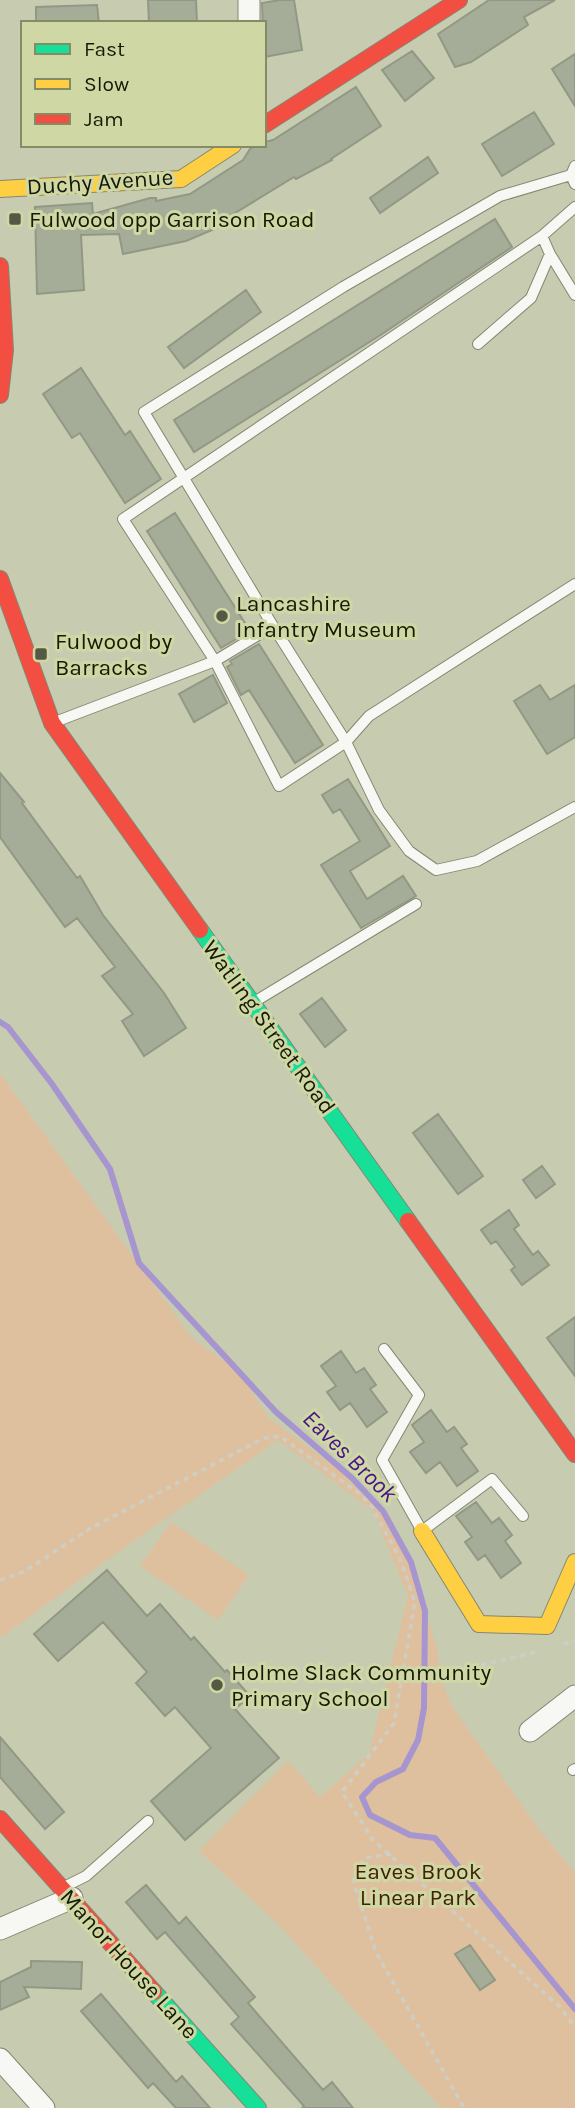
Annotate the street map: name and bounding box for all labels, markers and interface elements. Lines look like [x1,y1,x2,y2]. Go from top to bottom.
legend [21,21,266,147]
text: Fast [84,37,125,61]
text: Slow [84,72,129,96]
text: Jam [84,107,124,131]
street label: Duchy Avenue [26,163,174,201]
place label: Fulwood opp Garrison Road [29,206,315,233]
marker: Fulwood opp Garrison Road [7,211,23,227]
place label: Lancashire Infantry Museum [236,590,417,643]
marker: Lancashire Infantry Museum [214,608,230,624]
place label: Fulwood by Barracks [55,628,172,681]
marker: Fulwood by Barracks [33,646,49,662]
street label: Watling Street Road [197,935,341,1119]
water label: Eaves Brook [297,1404,404,1508]
place label: Holme Slack Community Primary School [231,1659,491,1712]
marker: Holme Slack Community Primary School [209,1677,225,1693]
park label: Eaves Brook Linear Park [354,1858,482,1911]
street label: Manor House Lane [54,1883,204,2045]

